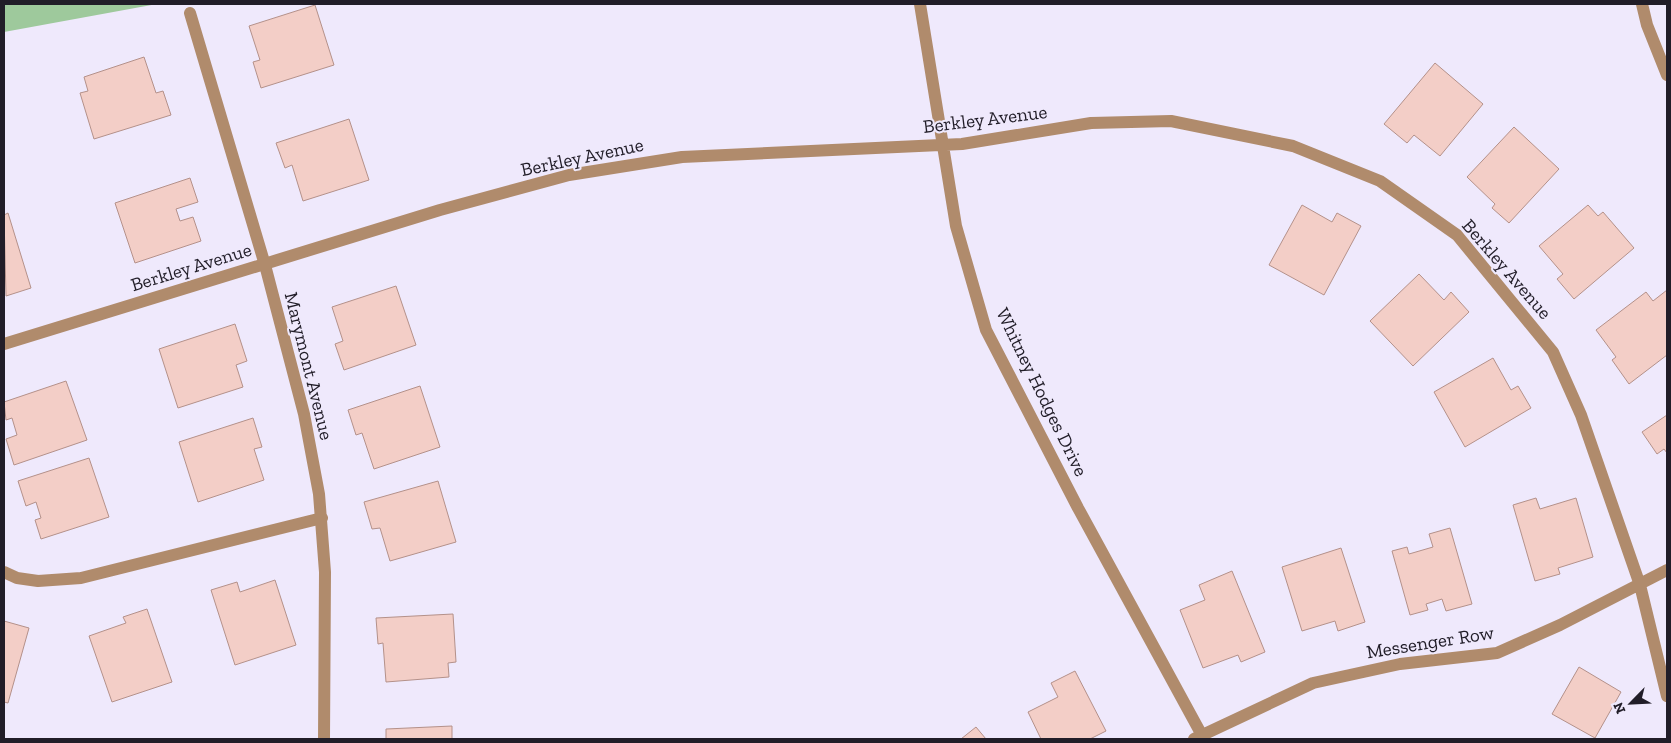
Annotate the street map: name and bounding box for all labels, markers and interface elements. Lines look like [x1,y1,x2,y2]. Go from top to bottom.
street label: Berkley Avenue [922,100,1048,138]
street label: Berkley Avenue [518,133,646,181]
street label: Berkley Avenue [1457,214,1557,324]
street label: Berkley Avenue [128,238,254,296]
street label: Marymont Avenue [280,290,338,442]
street label: Whitney Hodges Drive [991,304,1093,480]
street label: Messenger Row [1365,621,1496,663]
north arrow [1606,678,1656,728]
text: N [1610,699,1630,716]

